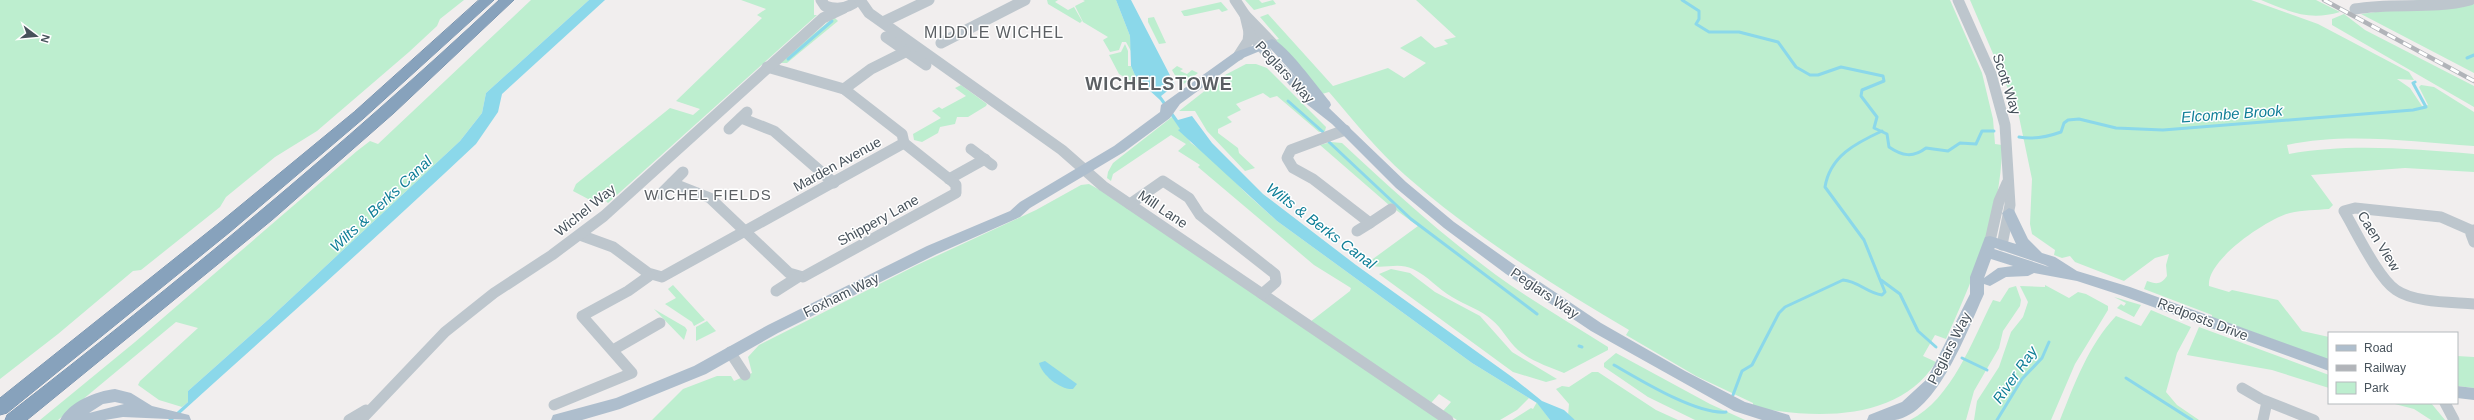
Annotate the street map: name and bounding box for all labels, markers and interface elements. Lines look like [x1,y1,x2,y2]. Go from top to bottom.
north arrow [16,16,56,56]
district label: MIDDLE WICHEL [924,24,1064,41]
text: N [39,33,52,44]
street label: Peglars Way [1252,38,1318,106]
street label: Scott Way [1990,51,2024,117]
district label: WICHELSTOWE [1085,74,1233,94]
water label: Elcombe Brook [2181,101,2285,126]
street label: Marden Avenue [790,133,884,195]
water label: Wilts & Berks Canal [326,152,435,255]
water label: Wilts & Berks Canal [1263,179,1380,273]
street label: Wichel Way [551,181,619,239]
district label: WICHEL FIELDS [644,186,772,203]
street label: Mill Lane [1135,187,1191,231]
street label: Shippery Lane [835,191,922,249]
street label: Caen View [2354,208,2404,275]
street label: Peglars Way [1508,264,1582,322]
street label: Foxham Way [801,270,881,320]
street label: Redposts Drive [2155,294,2251,344]
street label: Peglars Way [1924,309,1974,387]
legend [2328,332,2458,404]
text: Road [2364,341,2393,355]
water label: River Ray [1989,342,2041,407]
text: Railway [2364,361,2406,375]
text: Park [2364,381,2390,395]

